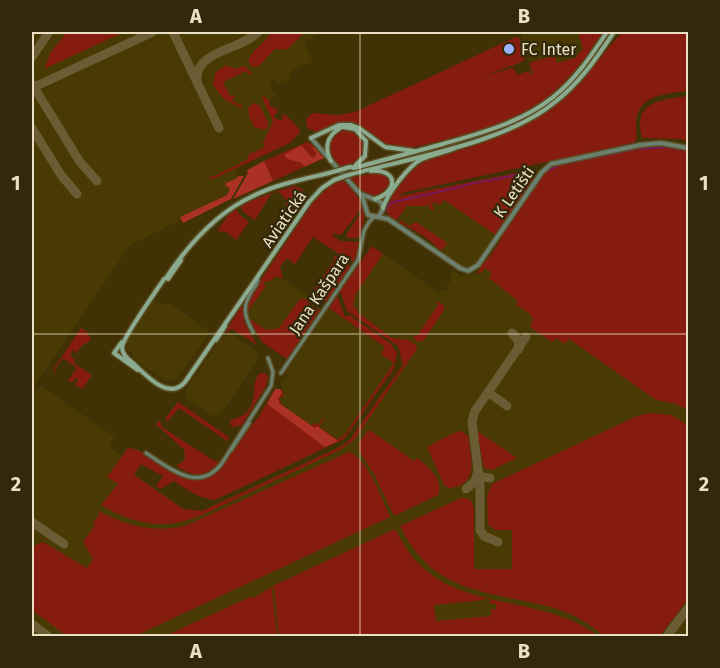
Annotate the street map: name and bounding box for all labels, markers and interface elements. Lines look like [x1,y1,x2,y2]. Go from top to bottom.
text: A [189,4,203,28]
text: B [518,4,530,28]
place label: FC Inter [521,40,577,59]
marker: FC Inter [502,42,516,56]
street label: K Letišti [490,163,538,221]
text: 1 [11,171,21,195]
text: 1 [699,171,709,195]
street label: Aviatická [258,187,310,251]
street label: Jana Kašpara [285,250,353,338]
text: 2 [11,472,21,496]
text: 2 [699,472,709,496]
text: A [189,639,203,663]
text: B [518,639,530,663]

